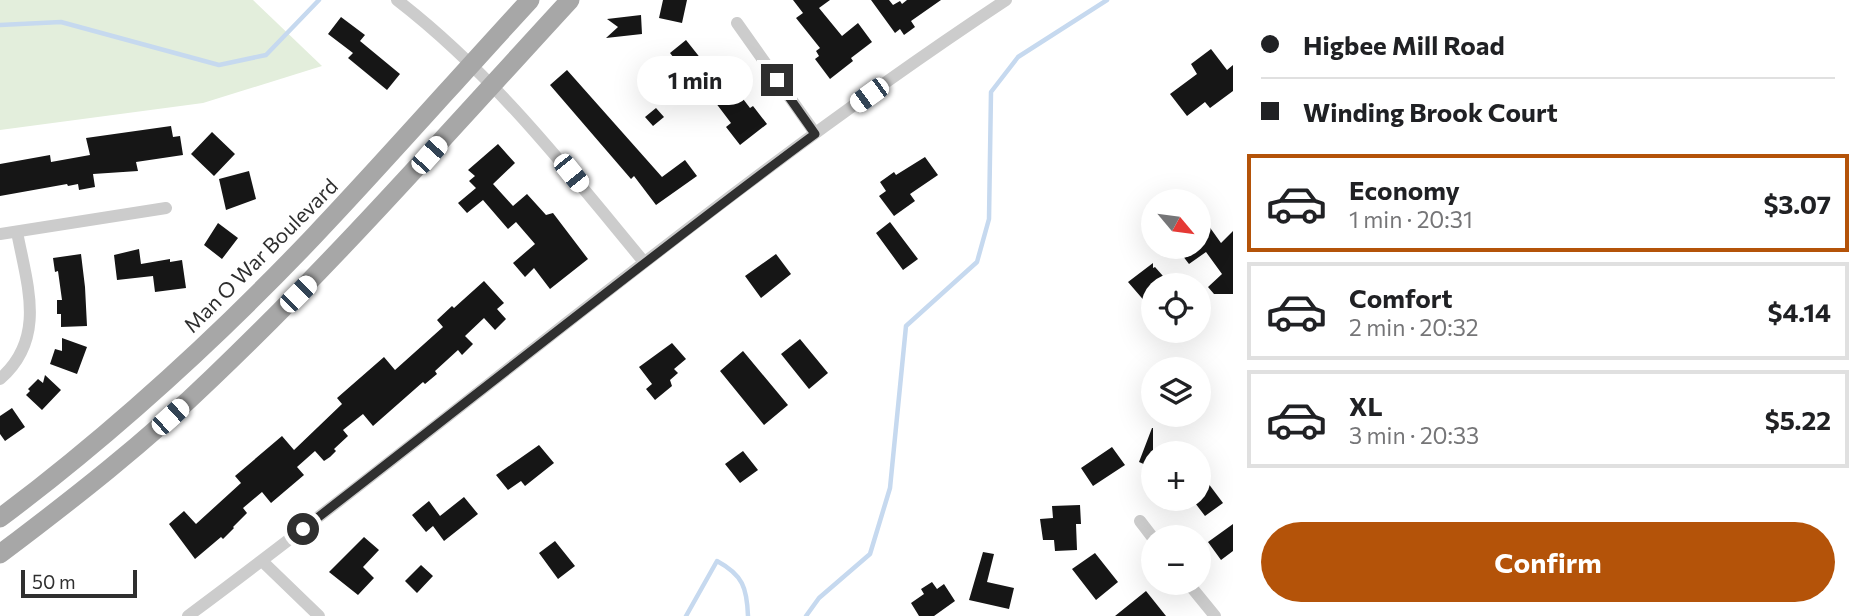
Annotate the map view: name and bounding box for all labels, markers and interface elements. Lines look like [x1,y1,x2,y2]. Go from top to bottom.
text: Higbee Mill Road [1303,29,1505,60]
callout: 1 min [637,56,752,104]
route end [761,64,793,96]
text: 1 min [668,66,722,94]
car [846,74,893,116]
text: Winding Brook Court [1303,96,1558,127]
car [408,132,451,178]
car [550,150,593,196]
icon: car [1265,172,1328,235]
street label: Man O War Boulevard [178,173,342,337]
text: Economy [1349,174,1460,205]
text: $3.07 [1763,188,1831,219]
north arrow [1141,189,1211,259]
map controls [1141,189,1211,595]
text: 1 min · 20:31 [1349,205,1473,233]
car [276,272,321,316]
button: locate [1141,273,1211,343]
icon: car [1265,280,1328,343]
text: Comfort [1349,282,1452,313]
text: $4.14 [1768,296,1831,327]
text: 2 min · 20:32 [1349,313,1479,341]
button: layers [1141,357,1211,427]
icon: car [1265,388,1328,451]
text: XL [1349,390,1383,421]
car [148,395,193,439]
text: $5.22 [1765,404,1831,435]
text: 3 min · 20:33 [1349,421,1479,449]
button: + [1141,441,1211,511]
route start [287,513,319,545]
button: Confirm [1261,522,1835,602]
button: − [1141,525,1211,595]
scale bar [21,567,136,599]
text: 50 m [32,570,76,593]

